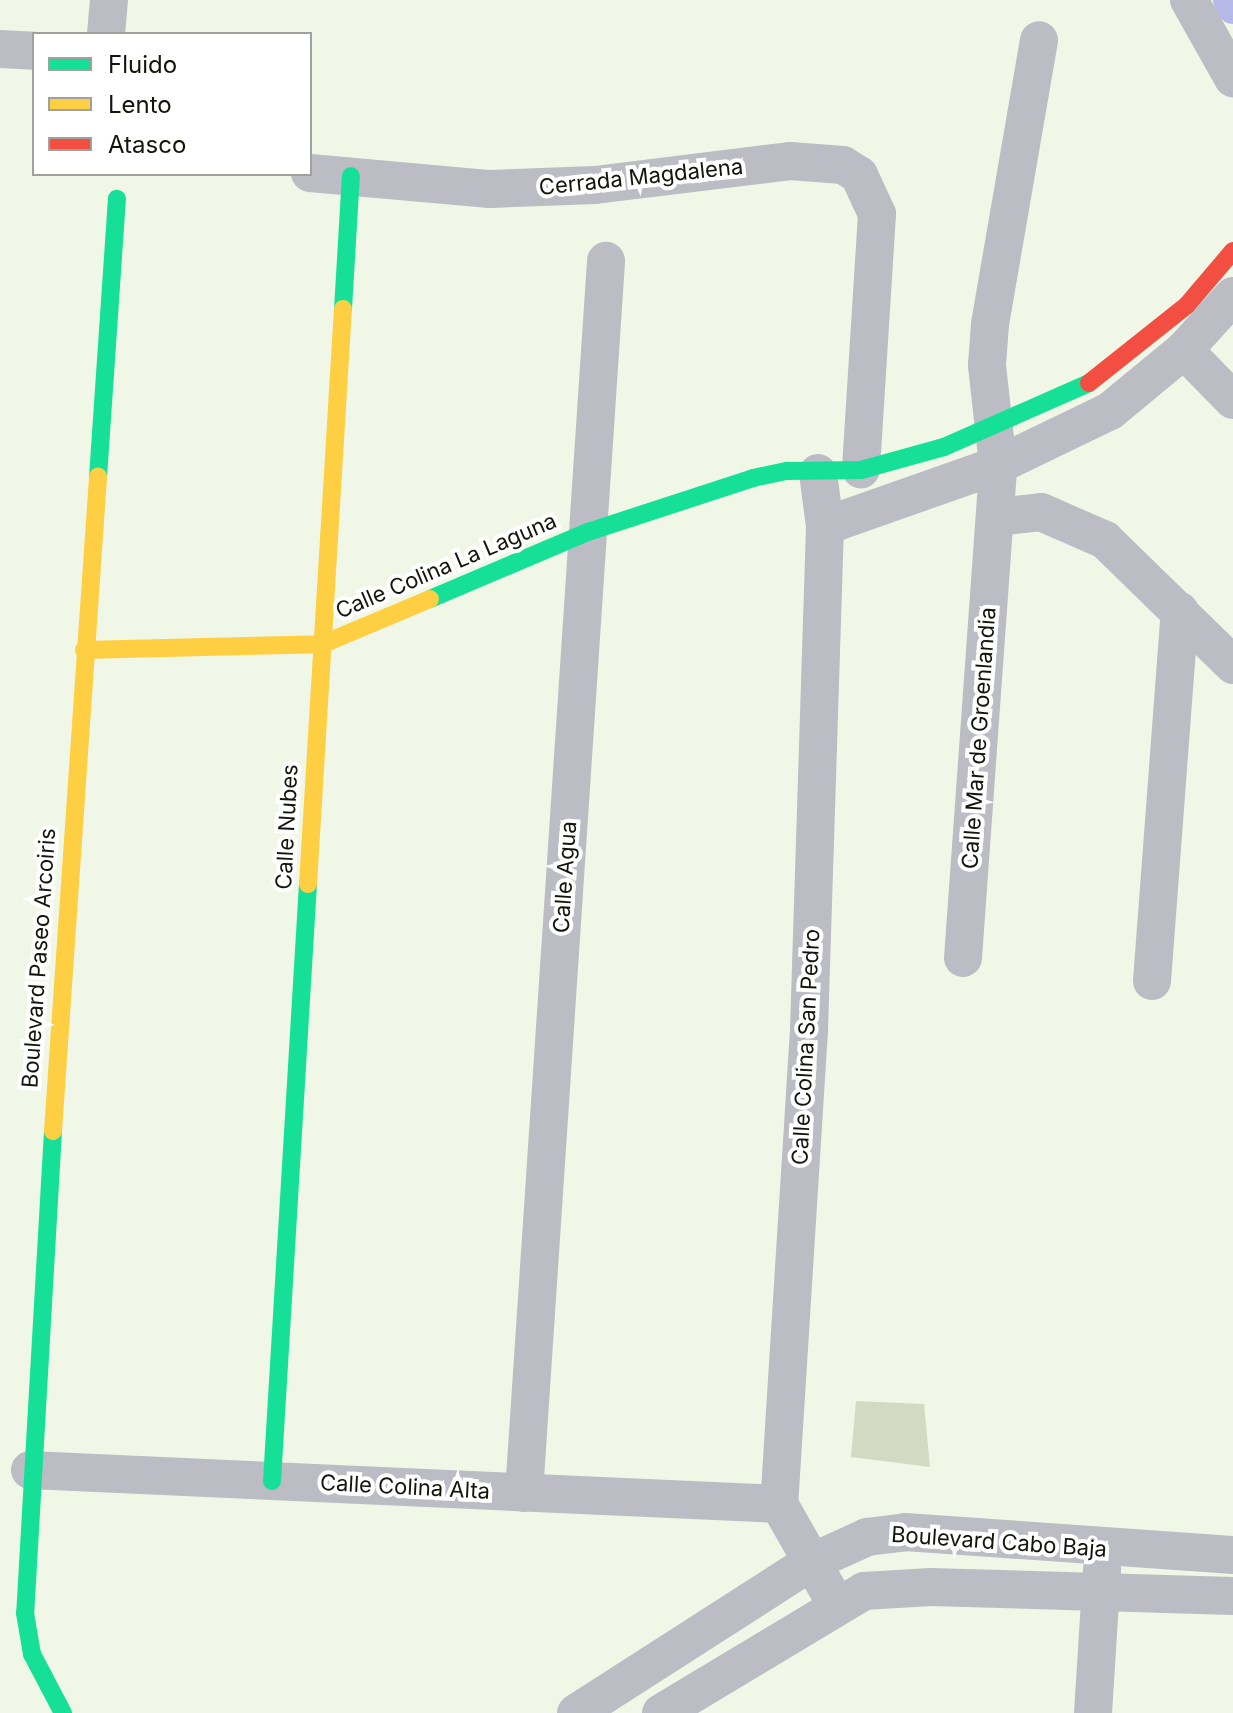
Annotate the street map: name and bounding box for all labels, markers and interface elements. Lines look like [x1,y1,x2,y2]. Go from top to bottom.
legend [32,32,312,176]
text: Fluido [108,50,177,79]
text: Lento [108,90,172,119]
text: Atasco [108,130,186,159]
street label: Cerrada Magdalena [538,153,744,201]
street label: Calle Colina La Laguna [332,508,560,624]
street label: Calle Mar de Groenlandia [957,606,1001,870]
street label: Calle Nubes [271,764,303,890]
street label: Calle Agua [548,820,582,934]
street label: Boulevard Paseo Arcoiris [17,827,61,1089]
street label: Calle Colina San Pedro [787,928,825,1166]
street label: Calle Colina Alta [319,1469,491,1505]
street label: Boulevard Cabo Baja [890,1521,1108,1563]

